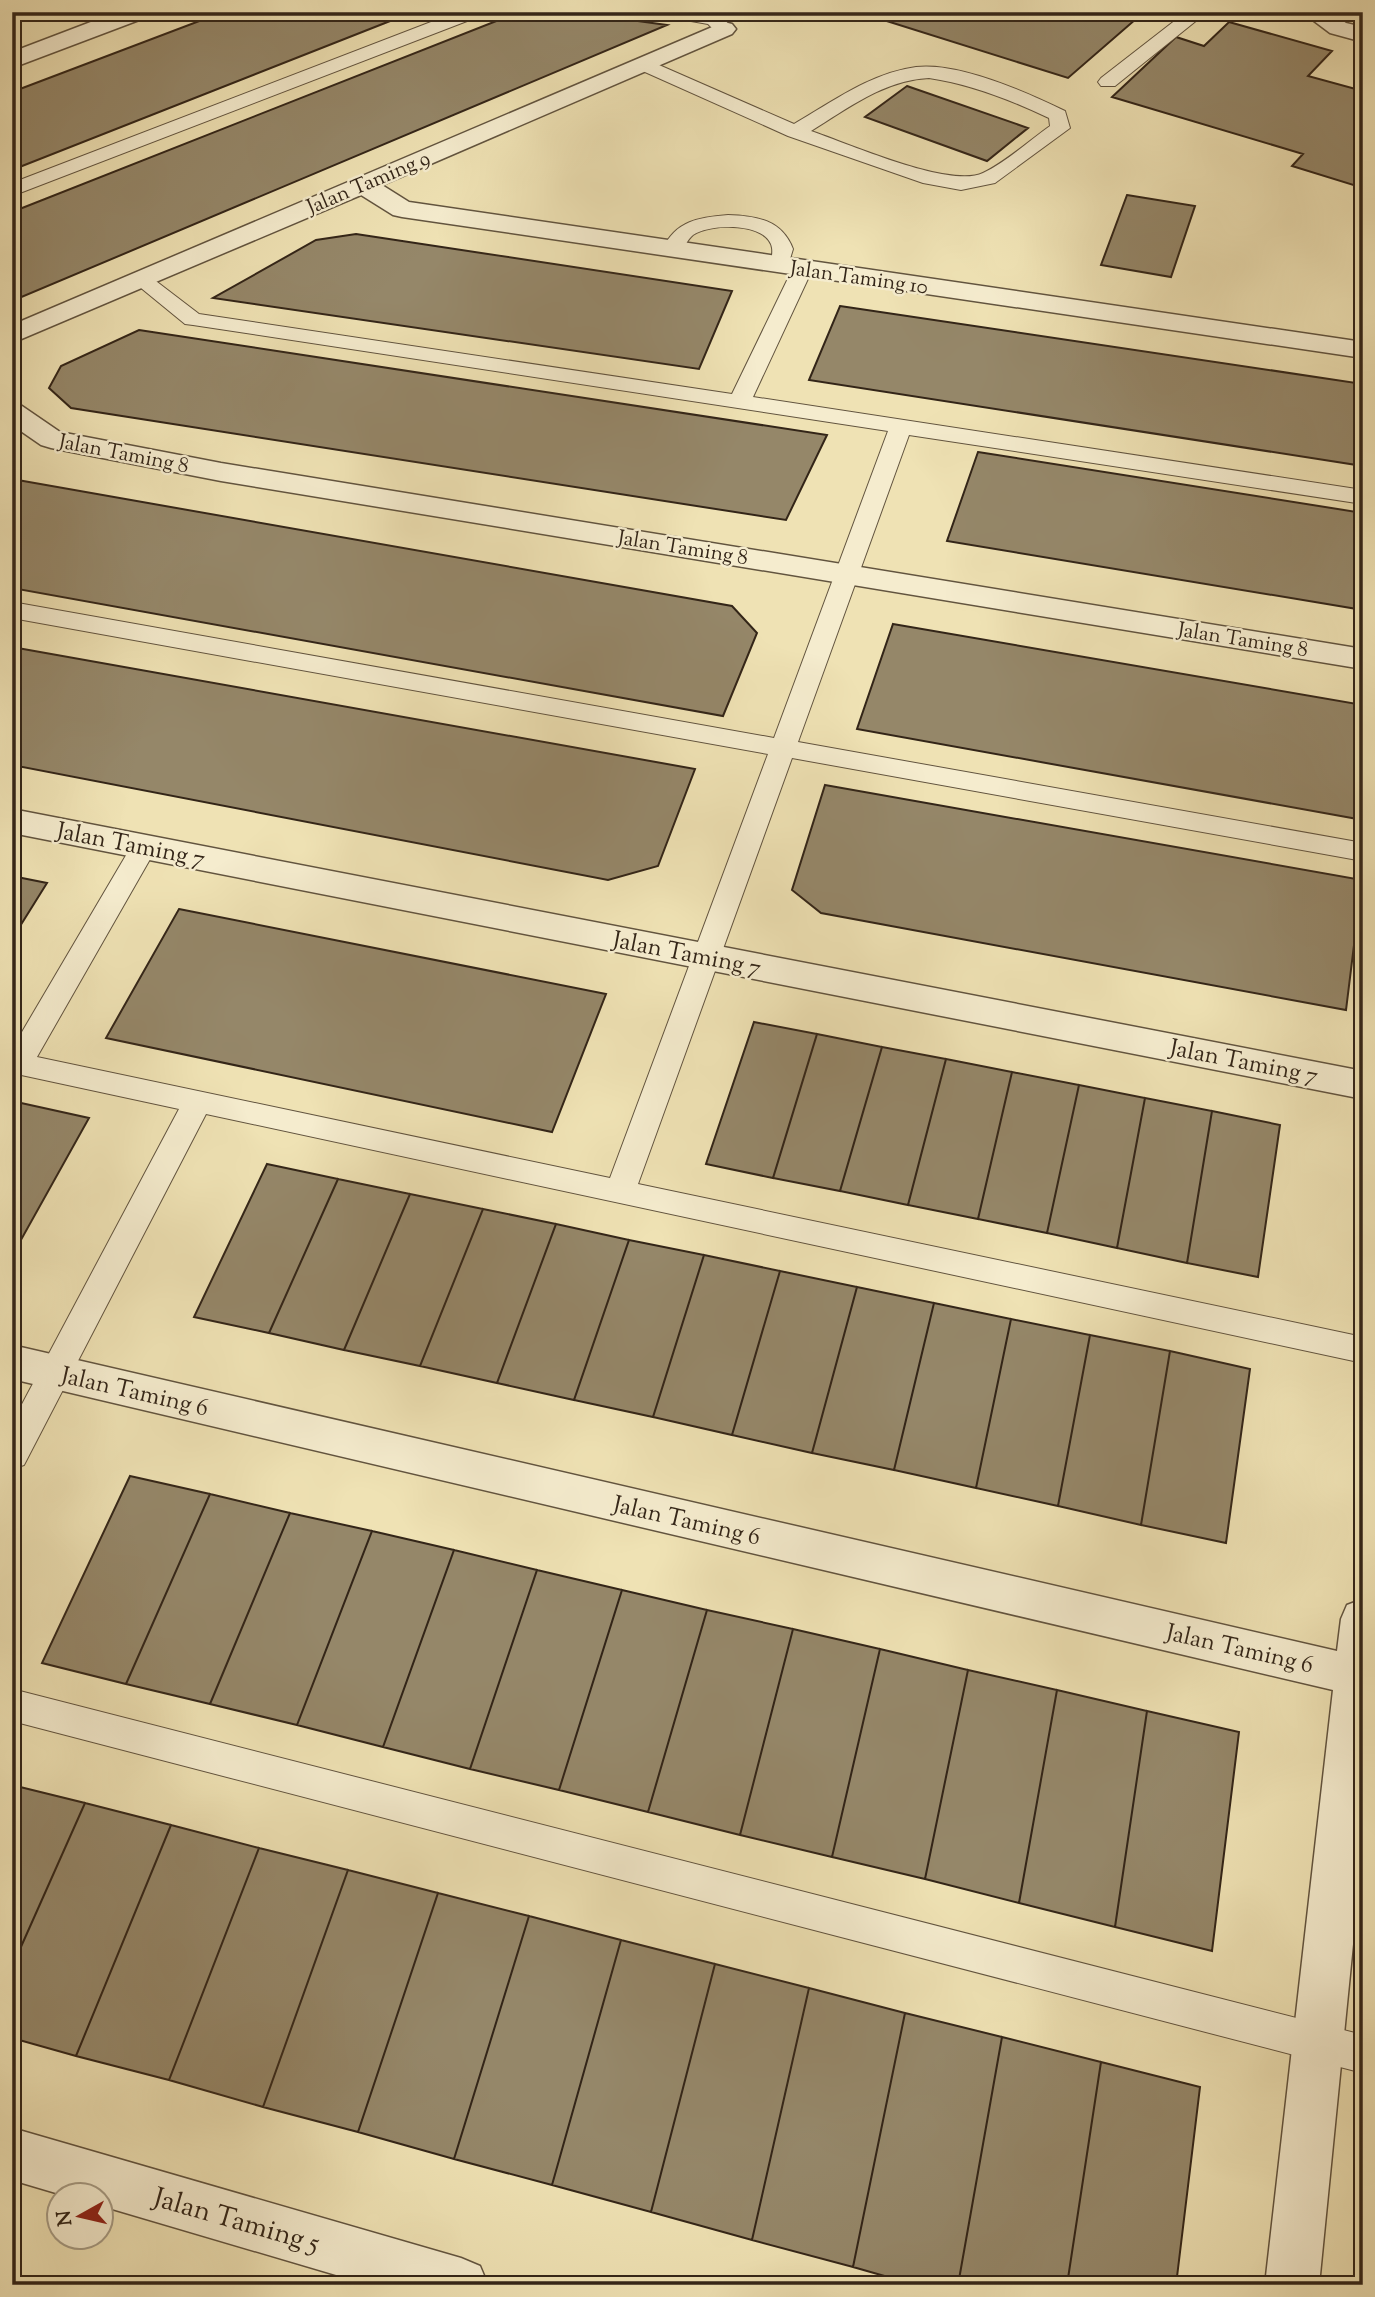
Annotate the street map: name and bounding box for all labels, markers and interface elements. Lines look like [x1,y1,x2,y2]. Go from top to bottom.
street label: Jalan Taming 9 [302,144,435,224]
street label: Jalan Taming 10 [787,254,930,304]
street label: Jalan Taming 8 [55,427,191,482]
street label: Jalan Taming 8 [614,524,750,574]
street label: Jalan Taming 8 [1174,616,1310,666]
street label: Jalan Taming 7 [52,815,208,877]
street label: Jalan Taming 7 [608,924,764,986]
street label: Jalan Taming 7 [1165,1032,1321,1094]
street label: Jalan Taming 6 [56,1359,212,1426]
street label: Jalan Taming 6 [608,1488,764,1555]
street label: Jalan Taming 6 [1161,1616,1317,1683]
street label: Jalan Taming 5 [147,2179,324,2265]
north arrow [46,2182,116,2252]
text: N [51,2209,80,2227]

